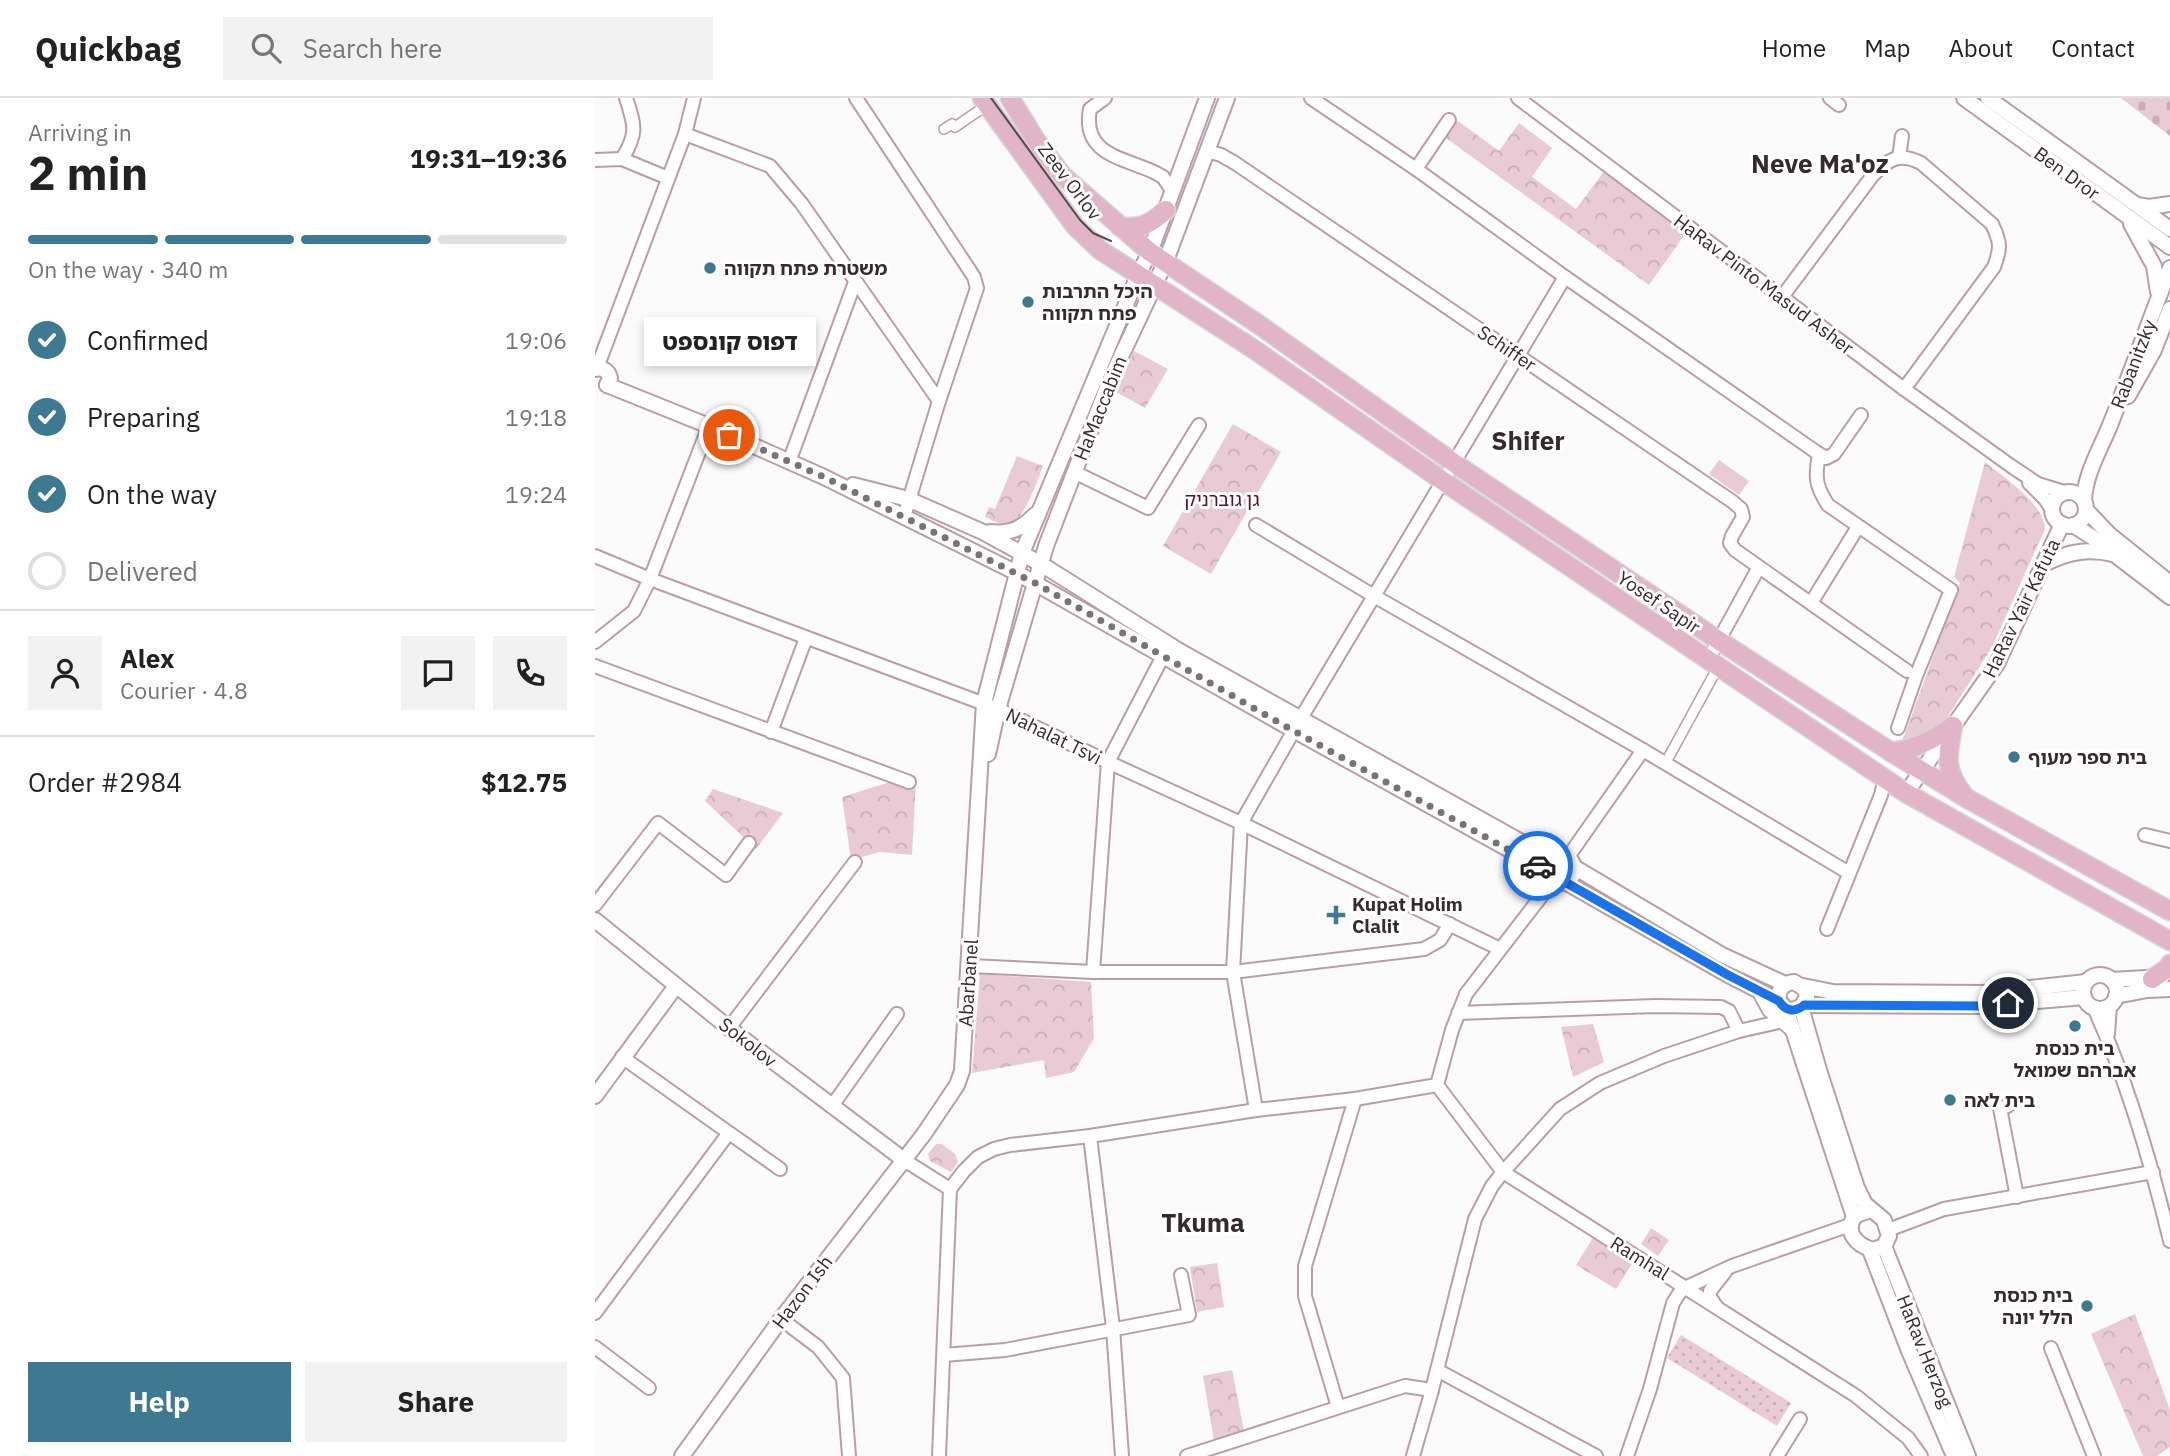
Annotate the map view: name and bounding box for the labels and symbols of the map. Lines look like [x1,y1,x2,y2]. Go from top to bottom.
street label: Zeev Orlov [1033,137,1107,225]
street label: Ben Dror [2029,141,2105,205]
district label: Neve Ma'oz [1751,146,1889,180]
street label: HaRav Pinto Masud Asher [1669,209,1859,359]
place label: משטרת פתח תקווה [724,256,887,280]
marker: משטרת פתח תקווה [702,260,718,276]
place label: היכל התרבות פתח תקווה [1042,279,1153,325]
marker: היכל התרבות פתח תקווה [1020,294,1036,310]
street label: Rabanitzky [2105,315,2161,412]
callout: דפוס קונספט [643,316,815,365]
street label: Schiffer [1473,320,1541,376]
street label: HaMaccabim [1068,352,1132,464]
pin [699,405,759,465]
district label: Shifer [1491,423,1565,457]
park label: גן גוברניק [1184,487,1260,511]
street label: HaRav Yair Kafuta [1977,535,2065,681]
street label: Yosef Sapir [1613,565,1705,639]
street label: Nahalat Tsvi [1002,702,1106,770]
place label: בית ספר מעוף [2028,745,2147,769]
marker: בית ספר מעוף [2006,749,2022,765]
courier [1503,831,1573,901]
place label: Kupat Holim Clalit [1352,892,1463,938]
marker: Kupat Holim Clalit [1326,905,1346,925]
street label: Abarbanel [953,938,983,1028]
pin [1978,973,2038,1033]
street label: Sokolov [714,1012,782,1072]
marker: בית כנסת אברהם שמואל [2067,1018,2083,1034]
place label: בית כנסת אברהם שמואל [2014,1036,2136,1082]
place label: בית לאה [1964,1088,2035,1112]
marker: בית לאה [1942,1092,1958,1108]
district label: Tkuma [1161,1205,1245,1239]
street label: Ramhal [1606,1231,1674,1285]
street label: Hazon Ish [767,1251,837,1333]
place label: בית כנסת הלל יונה [1993,1283,2073,1329]
street label: HaRav Herzog [1891,1291,1959,1411]
marker: בית כנסת הלל יונה [2079,1298,2095,1314]

